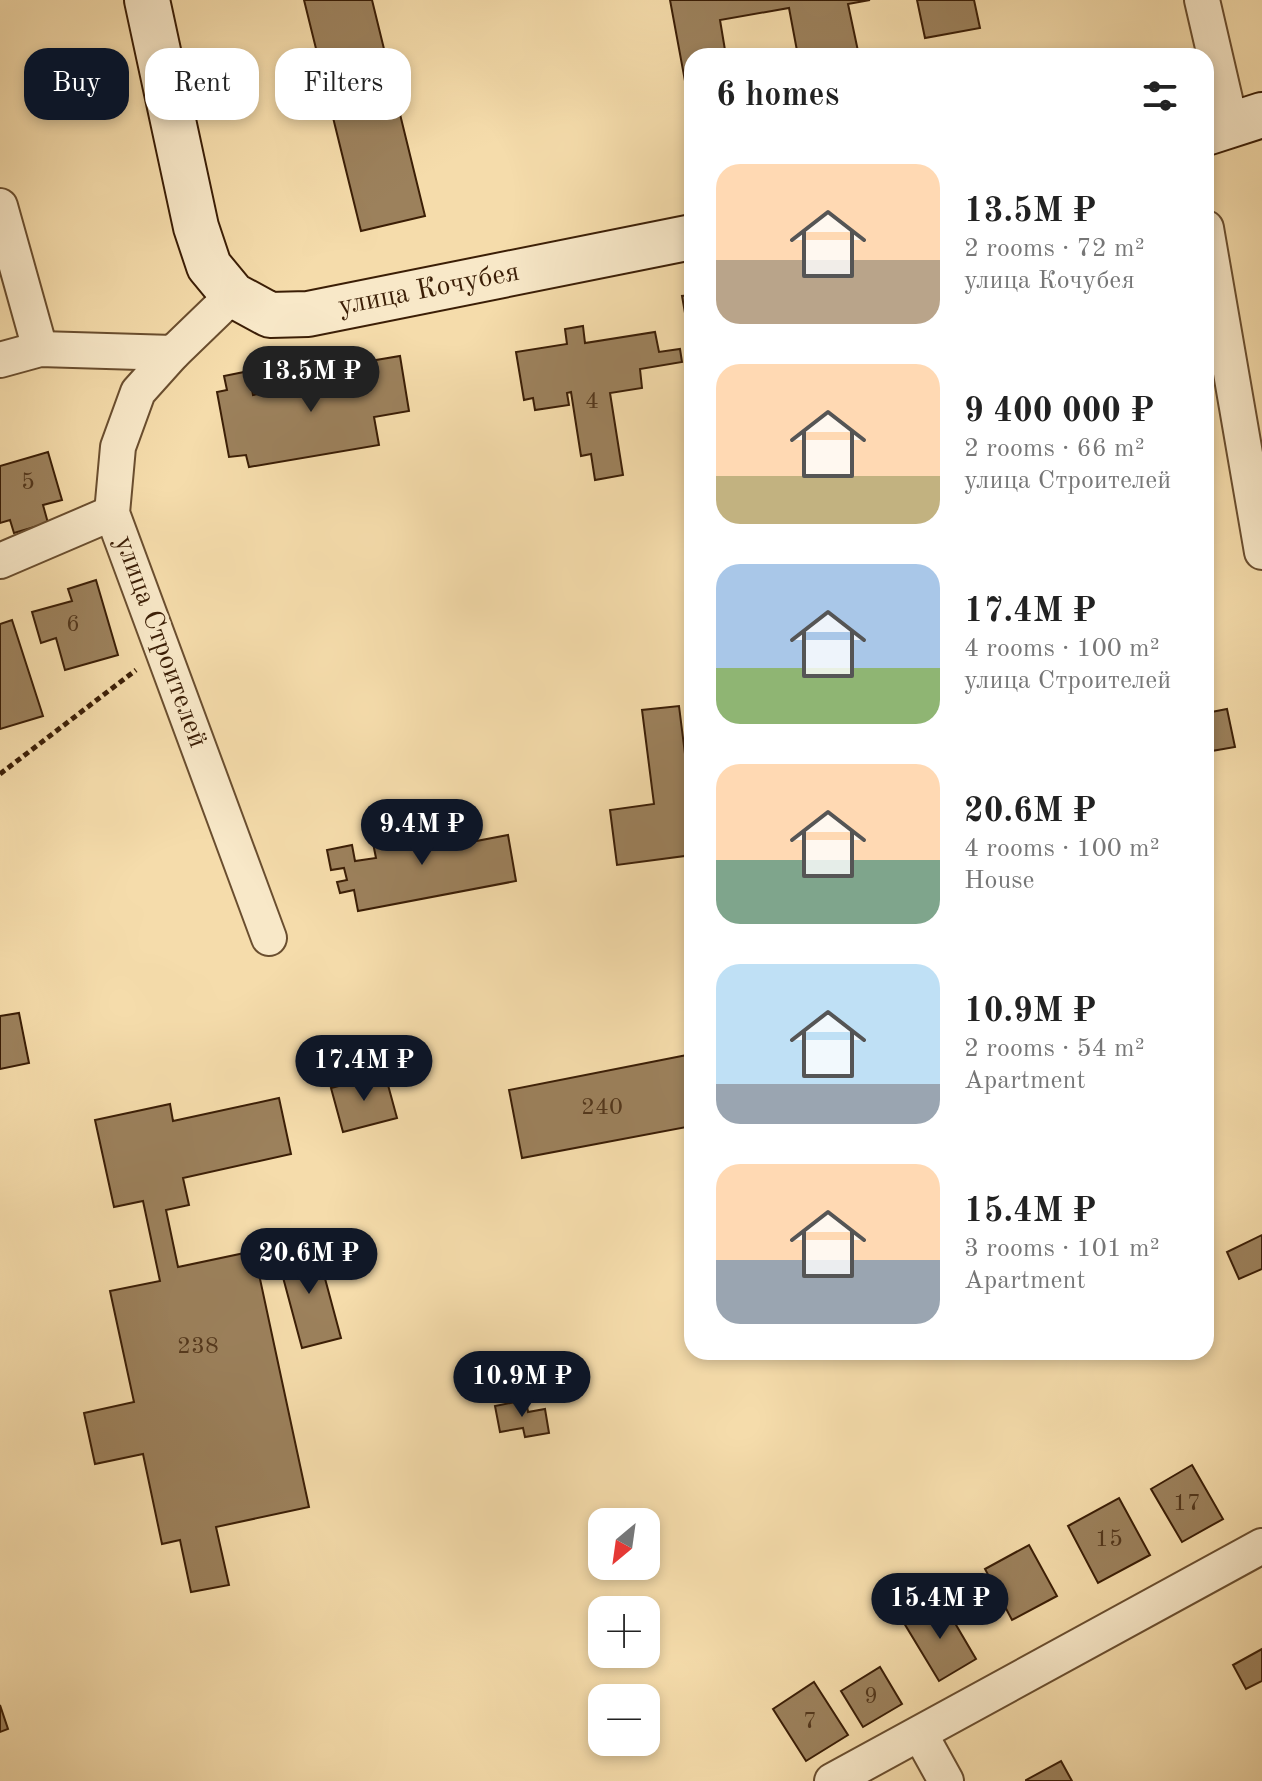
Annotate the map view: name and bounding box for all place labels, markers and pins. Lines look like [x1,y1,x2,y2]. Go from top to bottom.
pin: 13.5M ₽ [237,346,385,414]
pin: 9.4M ₽ [357,799,487,867]
pin: 17.4M ₽ [290,1035,438,1103]
pin: 20.6M ₽ [235,1228,383,1296]
pin: 10.9M ₽ [448,1351,596,1419]
pin: 15.4M ₽ [866,1573,1014,1641]

